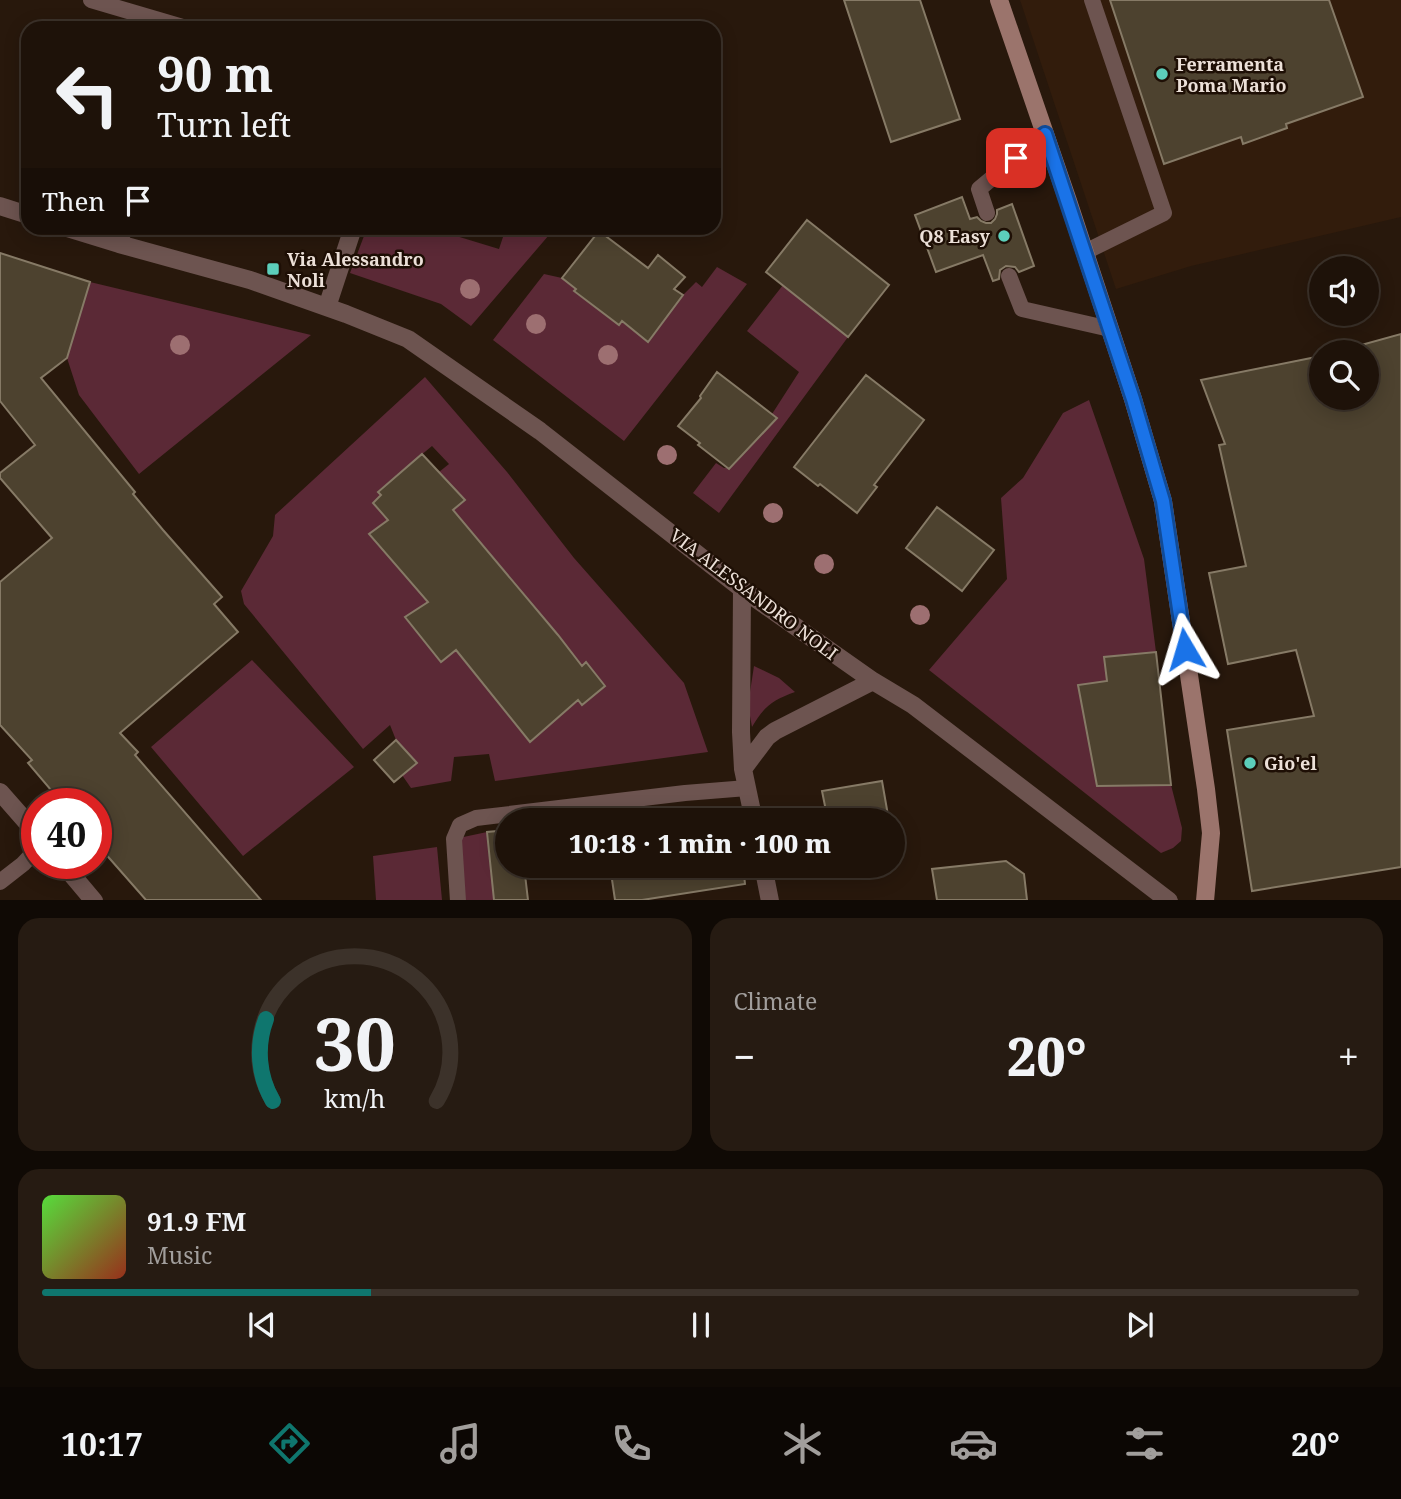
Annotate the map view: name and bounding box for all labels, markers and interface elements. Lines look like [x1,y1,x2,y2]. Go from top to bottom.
text: 90 m [157,40,273,106]
icon: left [42,49,133,140]
place label: Ferramenta Poma Mario [1176,52,1287,97]
marker: Ferramenta Poma Mario [1154,66,1170,82]
text: Turn left [157,103,291,146]
pin [986,128,1046,188]
icon: arrive [997,139,1035,177]
icon: arrive [119,182,157,220]
text: Then [42,183,105,219]
place label: Q8 Easy [919,224,991,248]
marker: Q8 Easy [996,228,1012,244]
place label: Via Alessandro Noli [287,247,424,292]
map controls [1309,256,1379,410]
button: sound [1309,256,1379,326]
marker: Via Alessandro Noli [265,261,281,277]
button: search [1309,340,1379,410]
street label: VIA ALESSANDRO NOLI [665,523,843,665]
position arrow [1148,612,1222,686]
place label: Gio'el [1264,751,1317,775]
marker: Gio'el [1242,755,1258,771]
speed limit sign: 40 [21,788,112,879]
text: 10:18 · 1 min · 100 m [569,825,831,861]
text: Climate [734,985,817,1017]
text: 30 [314,993,396,1092]
text: 20° [1007,1020,1087,1091]
text: − [734,1030,756,1082]
text: + [1338,1030,1359,1082]
text: km/h [324,1080,386,1114]
text: 91.9 FM [147,1203,246,1239]
text: Music [147,1239,212,1271]
icon: previous [243,1306,281,1344]
icon: pause [682,1306,720,1344]
icon: next [1121,1306,1159,1344]
icon: directions [265,1419,314,1468]
icon: music [436,1419,485,1468]
icon: phone [607,1419,656,1468]
icon: climate [778,1419,827,1468]
icon: car [949,1419,998,1468]
icon: filters [1120,1419,1169,1468]
text: 10:17 [61,1422,143,1465]
text: 20° [1291,1422,1340,1465]

